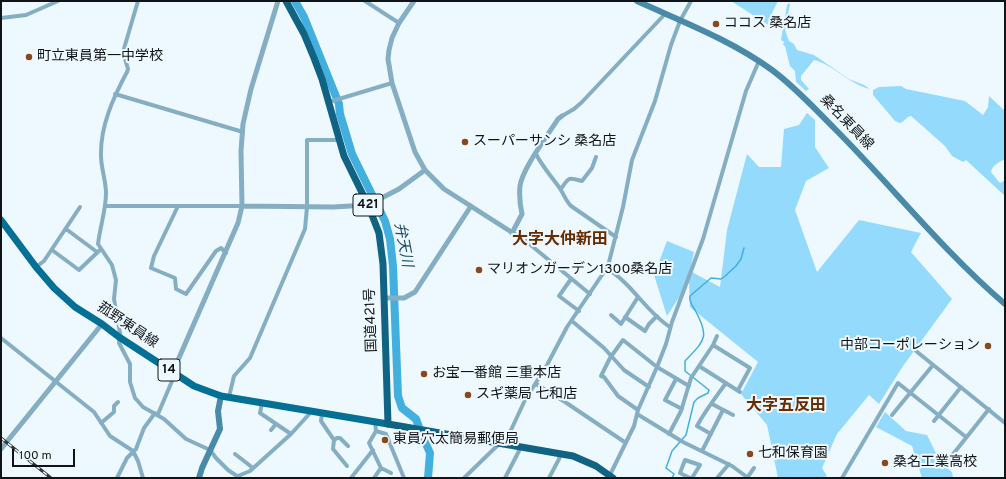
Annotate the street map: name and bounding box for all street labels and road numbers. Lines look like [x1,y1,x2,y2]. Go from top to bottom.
street label: 桑名東員線 [816,92,876,154]
road number: 421 [353,194,383,216]
street label: 国道421号 [362,287,382,353]
street label: 菰野東員線 [93,299,161,353]
road number: 14 [158,359,180,381]

